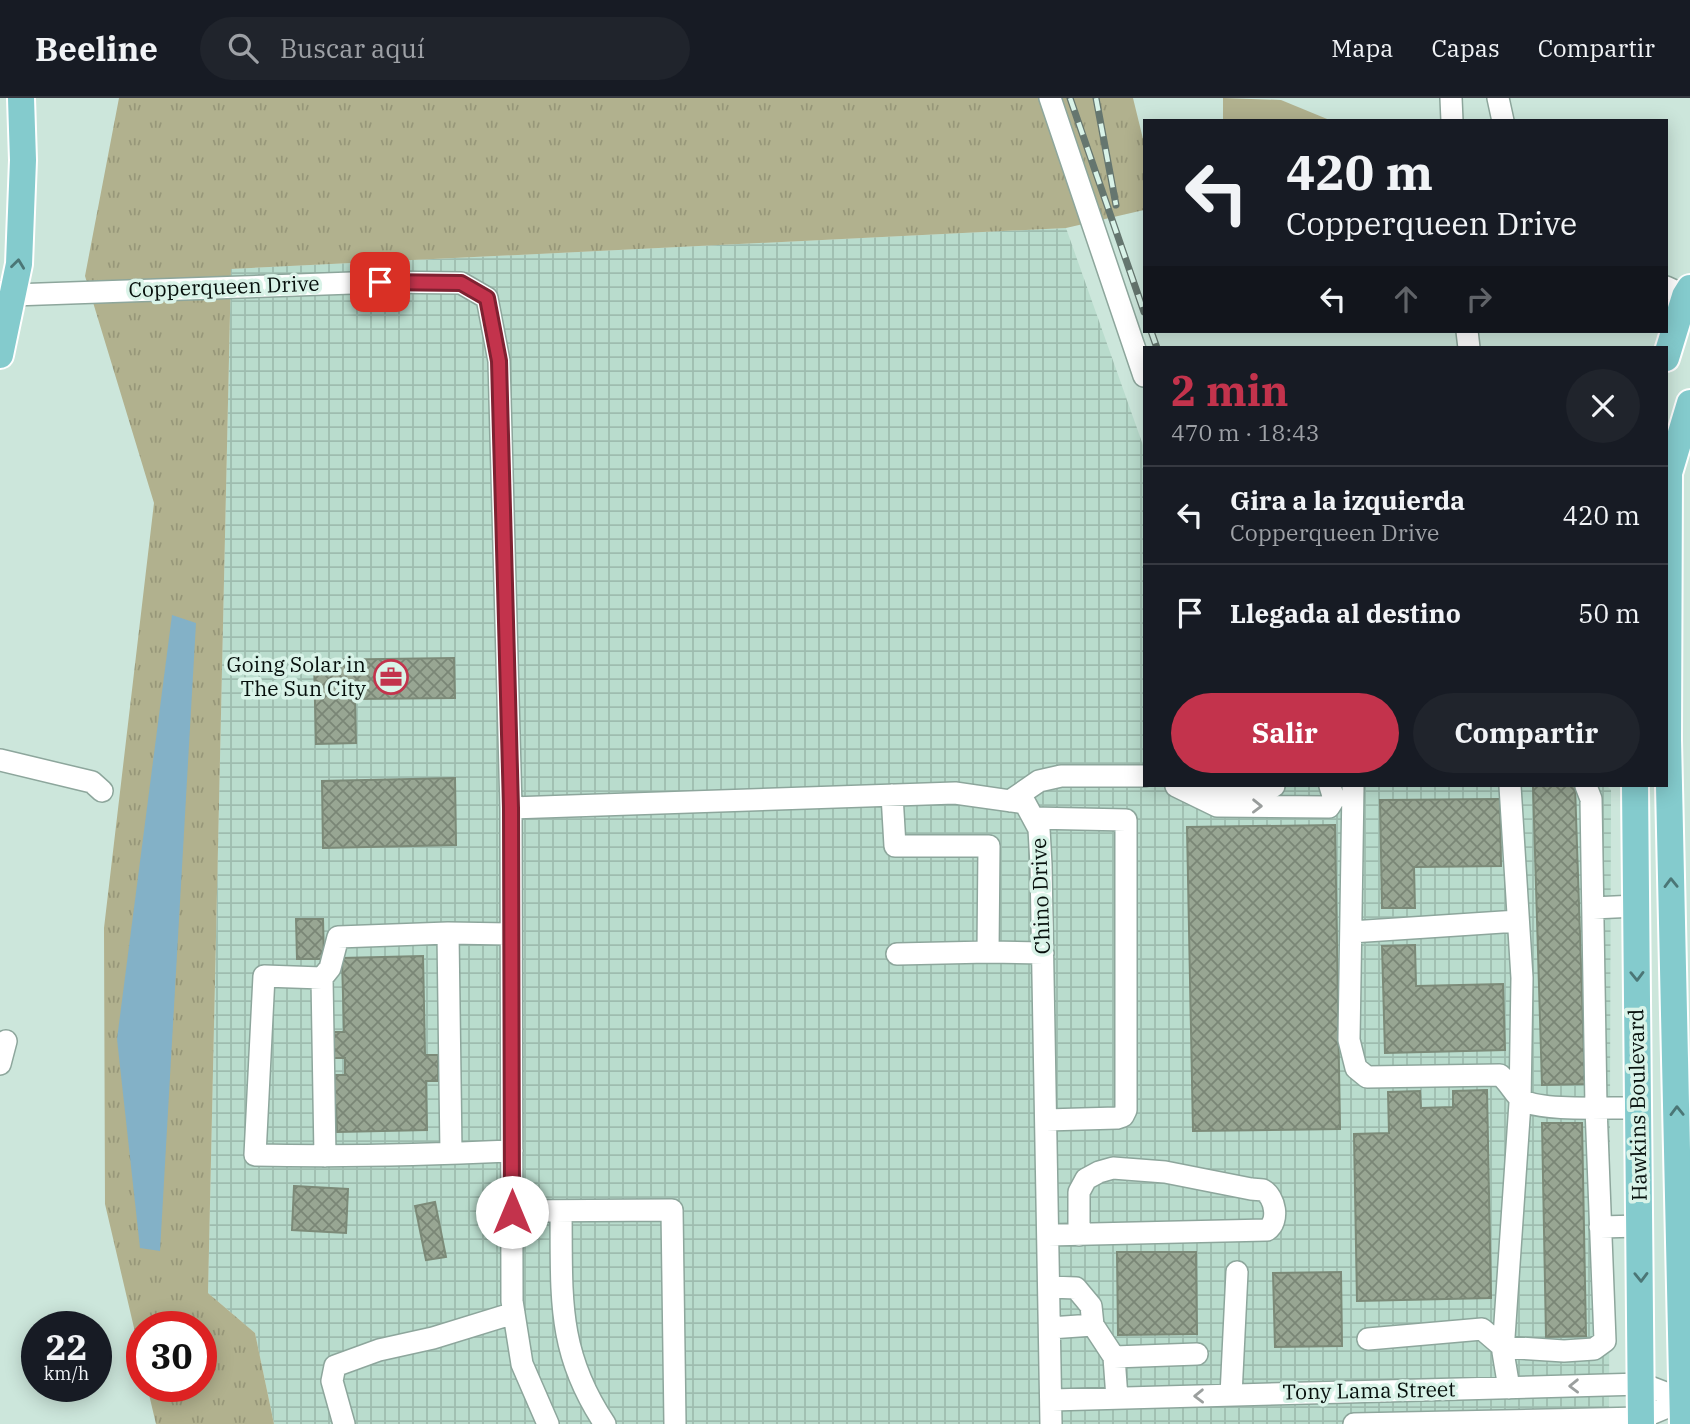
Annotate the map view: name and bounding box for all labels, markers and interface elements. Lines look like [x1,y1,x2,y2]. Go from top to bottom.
search box [200,17,690,80]
text: Beeline [35,27,158,70]
icon: search [224,29,262,67]
text: Buscar aquí [280,31,425,65]
text: Mapa [1331,32,1393,64]
text: Capas [1431,32,1500,64]
text: Compartir [1538,32,1655,64]
text: 420 m [1286,140,1433,203]
icon: left [1171,147,1262,238]
text: Copperqueen Drive [1286,202,1577,244]
pin [350,252,410,312]
one-way arrow [11,258,26,270]
icon: arrive [361,263,399,301]
street label: Copperqueen Drive [128,269,320,303]
icon: left [1314,280,1352,318]
icon: ahead [1387,280,1425,318]
icon: right [1460,280,1498,318]
text: 2 min [1171,363,1289,418]
button: close [1566,369,1640,443]
text: 470 m · 18:43 [1171,417,1320,447]
text: Gira a la izquierda [1230,483,1465,517]
icon: left [1171,496,1209,534]
text: 420 m [1562,498,1640,532]
text: Copperqueen Drive [1230,517,1439,547]
icon: arrive [1171,594,1209,632]
text: Llegada al destino [1230,596,1461,630]
text: 50 m [1578,596,1640,630]
place label: Going Solar in The Sun City [227,650,367,702]
office icon: Going Solar in The Sun City [372,658,410,696]
button: Salir [1171,693,1399,773]
button: Compartir [1413,693,1640,773]
one-way arrow [1252,798,1263,814]
street label: Chino Drive [1024,837,1056,955]
one-way arrow [1664,878,1679,889]
one-way arrow [1629,972,1645,982]
street label: Hawkins Boulevard [1621,1008,1653,1202]
one-way arrow [1669,1105,1685,1116]
position arrow [475,1175,549,1249]
one-way arrow [1633,1273,1649,1283]
speed limit sign: 30 [126,1311,217,1402]
text: 22 [45,1324,88,1370]
text: km/h [44,1362,89,1385]
street label: Tony Lama Street [1282,1374,1456,1406]
one-way arrow [1568,1378,1578,1394]
one-way arrow [1194,1388,1205,1403]

